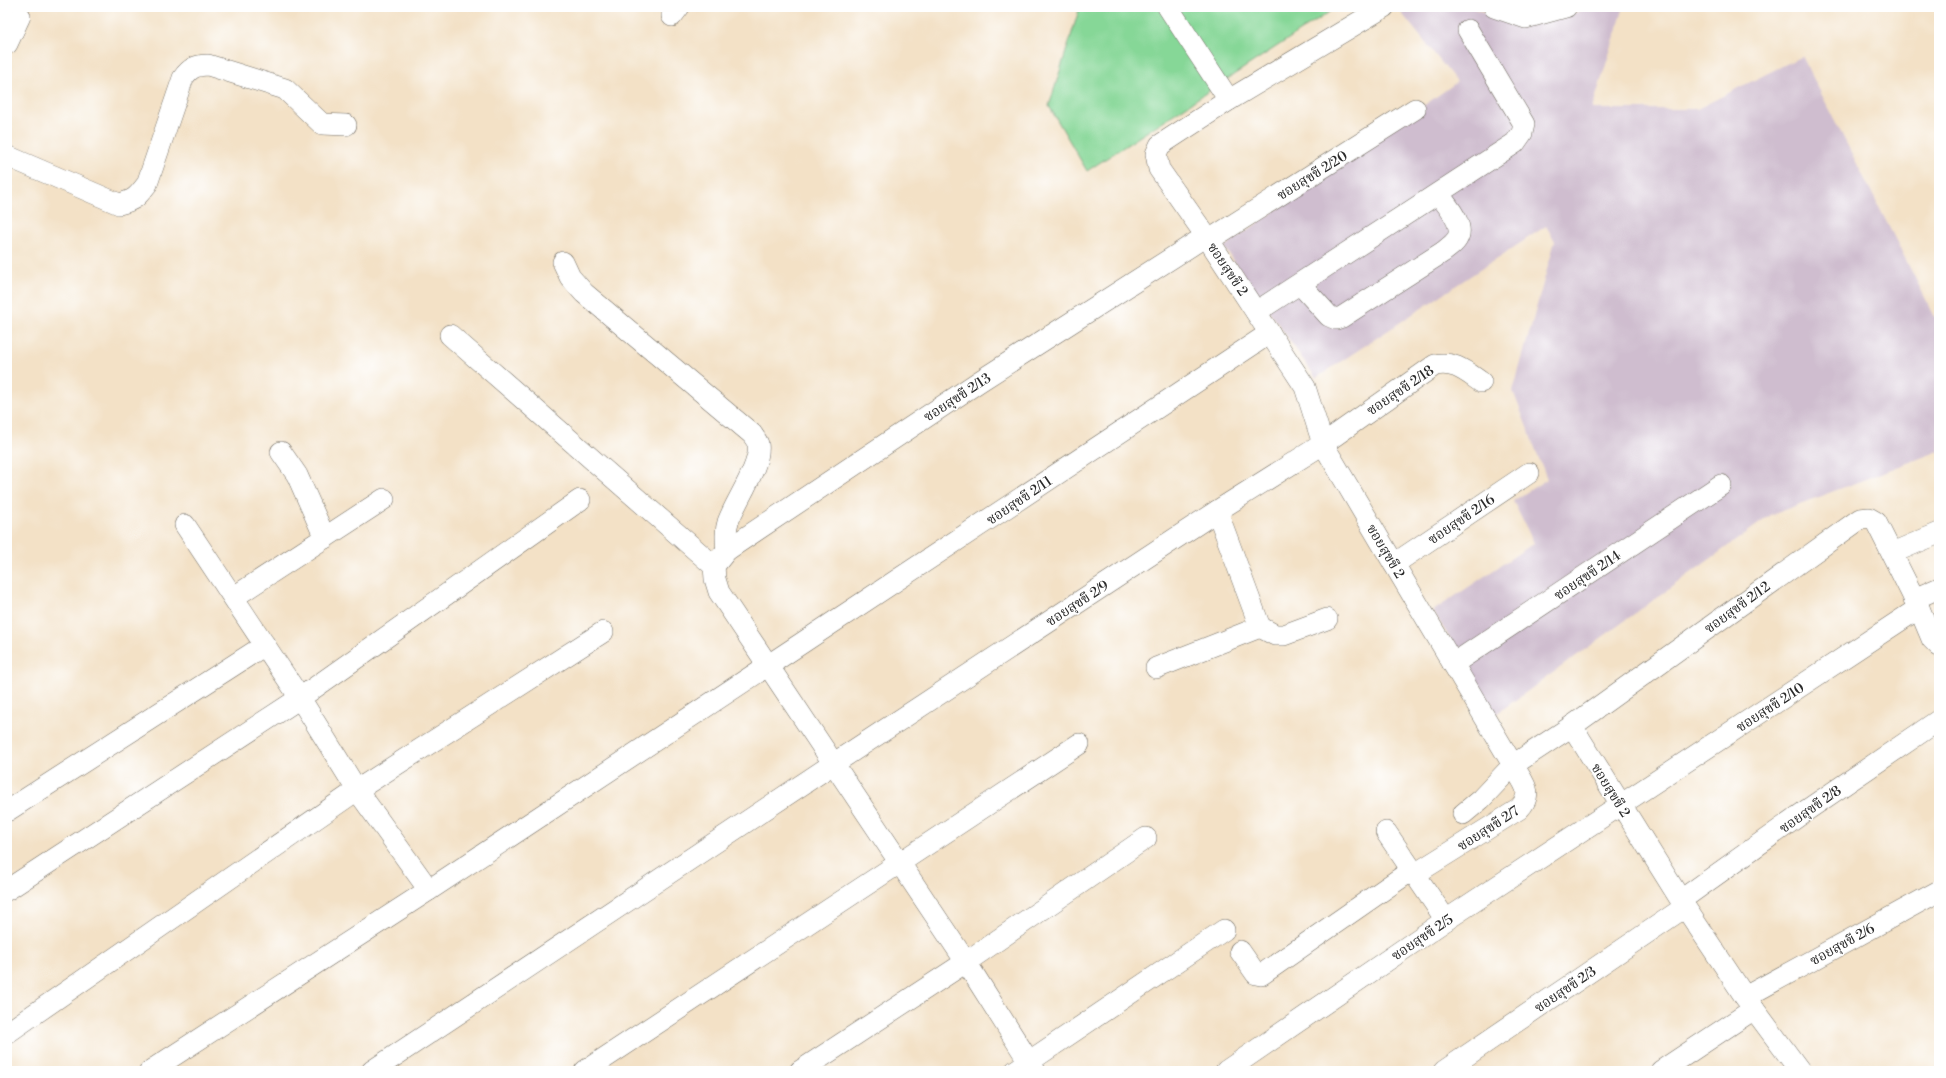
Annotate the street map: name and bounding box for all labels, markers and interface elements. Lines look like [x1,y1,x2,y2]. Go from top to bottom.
street label: ซอยสุขขี 2/20 [1274,147,1351,205]
street label: ซอยสุขขี 2 [1203,240,1251,300]
street label: ซอยสุขขี 2/18 [1363,362,1438,420]
street label: ซอยสุขขี 2/13 [920,369,995,426]
street label: ซอยสุขขี 2/11 [983,472,1056,529]
street label: ซอยสุขขี 2/16 [1425,491,1499,549]
street label: ซอยสุขขี 2 [1362,521,1408,582]
street label: ซอยสุขขี 2/14 [1551,547,1624,605]
street label: ซอยสุขขี 2/9 [1043,577,1112,631]
street label: ซอยสุขขี 2/12 [1701,578,1774,638]
street label: ซอยสุขขี 2/10 [1733,679,1808,737]
street label: ซอยสุขขี 2 [1587,760,1634,821]
street label: ซอยสุขขี 2/8 [1776,782,1845,838]
street label: ซอยสุขขี 2/7 [1454,802,1523,855]
street label: ซอยสุขขี 2/5 [1388,910,1457,965]
street label: ซอยสุขขี 2/6 [1807,919,1879,970]
street label: ซอยสุขขี 2/3 [1531,962,1600,1017]

